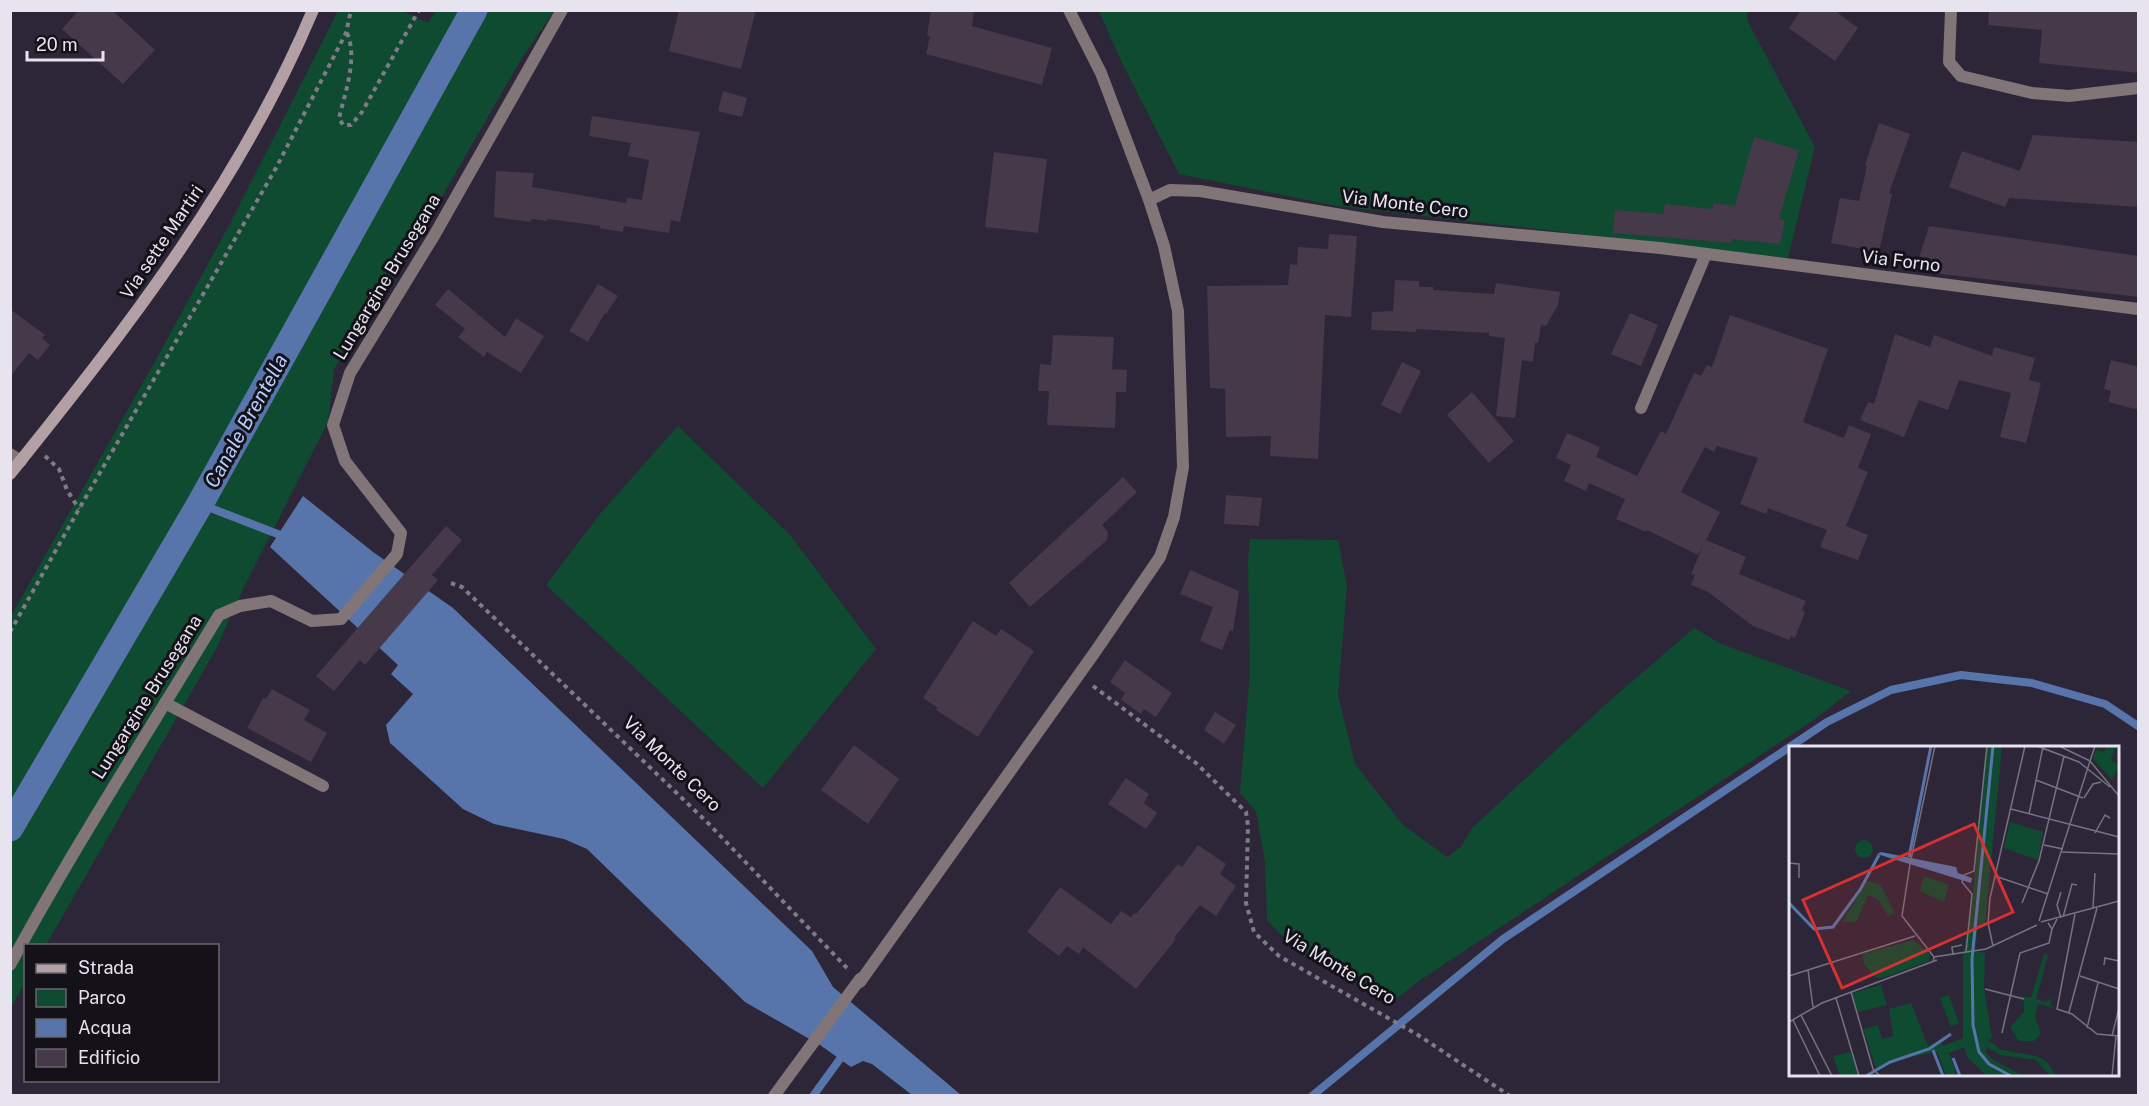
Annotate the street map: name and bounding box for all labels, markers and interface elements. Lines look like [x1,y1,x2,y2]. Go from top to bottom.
scale bar [27,24,104,62]
text: 20 m [36,34,78,55]
street label: Via sette Martiri [116,181,207,303]
street label: Via Monte Cero [1340,185,1470,222]
street label: Lungargine Brusegana [329,190,444,363]
street label: Via Forno [1861,245,1942,276]
water label: Canale Brentella [199,350,293,492]
street label: Lungargine Brusegana [87,611,206,783]
street label: Via Monte Cero [619,712,726,816]
inset map [1789,746,2119,1076]
street label: Via Monte Cero [1279,925,1399,1008]
legend [24,944,219,1082]
text: Strada [78,957,134,978]
text: Parco [78,987,126,1008]
text: Acqua [78,1017,131,1038]
text: Edificio [78,1047,140,1068]

